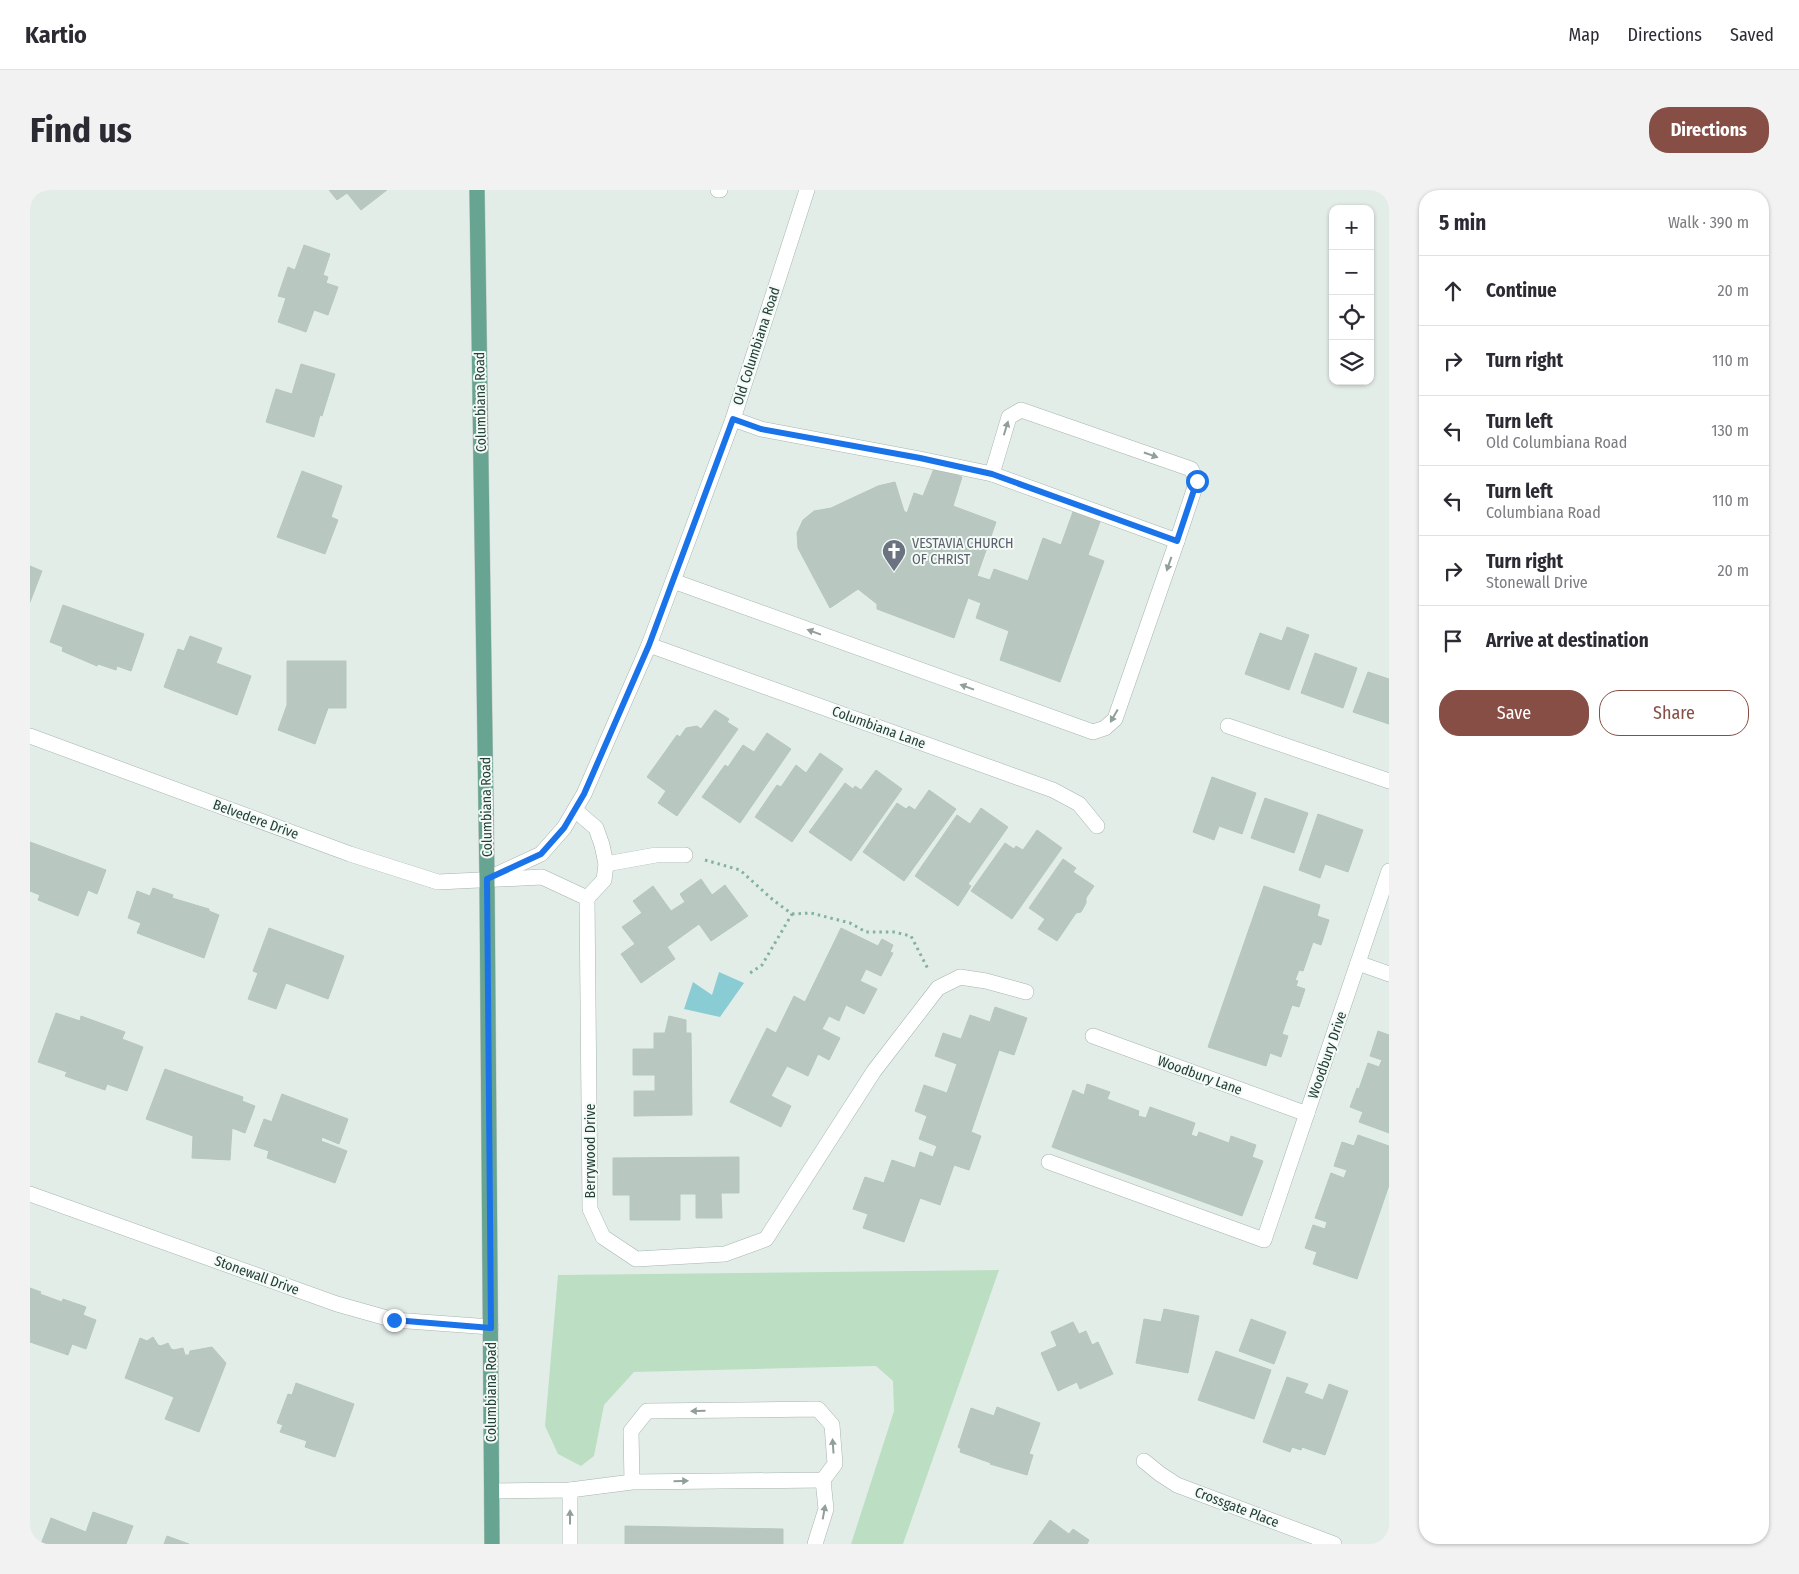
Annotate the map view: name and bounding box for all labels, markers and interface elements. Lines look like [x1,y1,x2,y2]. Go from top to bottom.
text: Kartio [25,21,87,49]
text: Map [1568,24,1600,46]
text: Directions [1628,24,1702,46]
text: Saved [1730,24,1774,46]
button: Directions [1649,107,1769,153]
text: Find us [30,109,132,151]
map controls [1329,205,1374,385]
button: + [1329,205,1374,250]
text: 5 min [1439,210,1486,236]
text: Walk · 390 m [1668,213,1749,232]
button: − [1329,250,1374,295]
icon: ahead [1439,277,1467,305]
text: Continue [1486,279,1557,302]
text: 20 m [1718,281,1749,300]
street label: Old Columbiana Road [729,285,784,408]
button: locate [1329,295,1374,340]
button: layers [1329,340,1374,385]
icon: right [1439,347,1467,375]
text: Turn right [1486,349,1563,372]
text: 110 m [1712,351,1749,370]
street label: Columbiana Road [471,352,490,452]
text: Turn left [1486,410,1553,433]
icon: left [1439,417,1467,445]
one-way arrow [1003,420,1011,435]
text: 130 m [1711,421,1749,440]
text: Old Columbiana Road [1486,433,1627,452]
one-way arrow [1144,452,1159,460]
route start [1186,470,1209,493]
text: Turn left [1486,480,1553,503]
icon: left [1439,487,1467,515]
text: 110 m [1712,491,1749,510]
text: Columbiana Road [1486,503,1601,522]
place label: VESTAVIA CHURCH OF CHRIST [912,535,1014,568]
church icon: VESTAVIA CHURCH OF CHRIST [881,538,907,572]
text: Turn right [1486,550,1563,573]
one-way arrow [1165,556,1172,571]
icon: right [1439,557,1467,585]
text: 20 m [1718,561,1749,580]
text: Stonewall Drive [1486,573,1588,592]
icon: arrive [1439,627,1467,655]
one-way arrow [806,628,821,636]
text: Arrive at destination [1486,629,1649,652]
one-way arrow [959,683,974,691]
button: Save [1439,690,1589,736]
button: Share [1599,690,1749,736]
street label: Columbiana Lane [830,703,928,752]
one-way arrow [1110,710,1119,723]
street label: Columbiana Road [477,757,496,857]
street label: Belvedere Drive [211,796,301,843]
street label: Woodbury Drive [1305,1009,1350,1101]
street label: Woodbury Lane [1155,1052,1245,1099]
street label: Berrywood Drive [582,1103,599,1198]
street label: Stonewall Drive [212,1252,302,1299]
route end [383,1309,406,1332]
street label: Columbiana Road [483,1342,500,1442]
one-way arrow [690,1407,706,1415]
one-way arrow [829,1437,837,1453]
one-way arrow [673,1477,689,1485]
street label: Crossgate Place [1192,1484,1281,1531]
one-way arrow [820,1504,828,1520]
one-way arrow [566,1509,574,1525]

